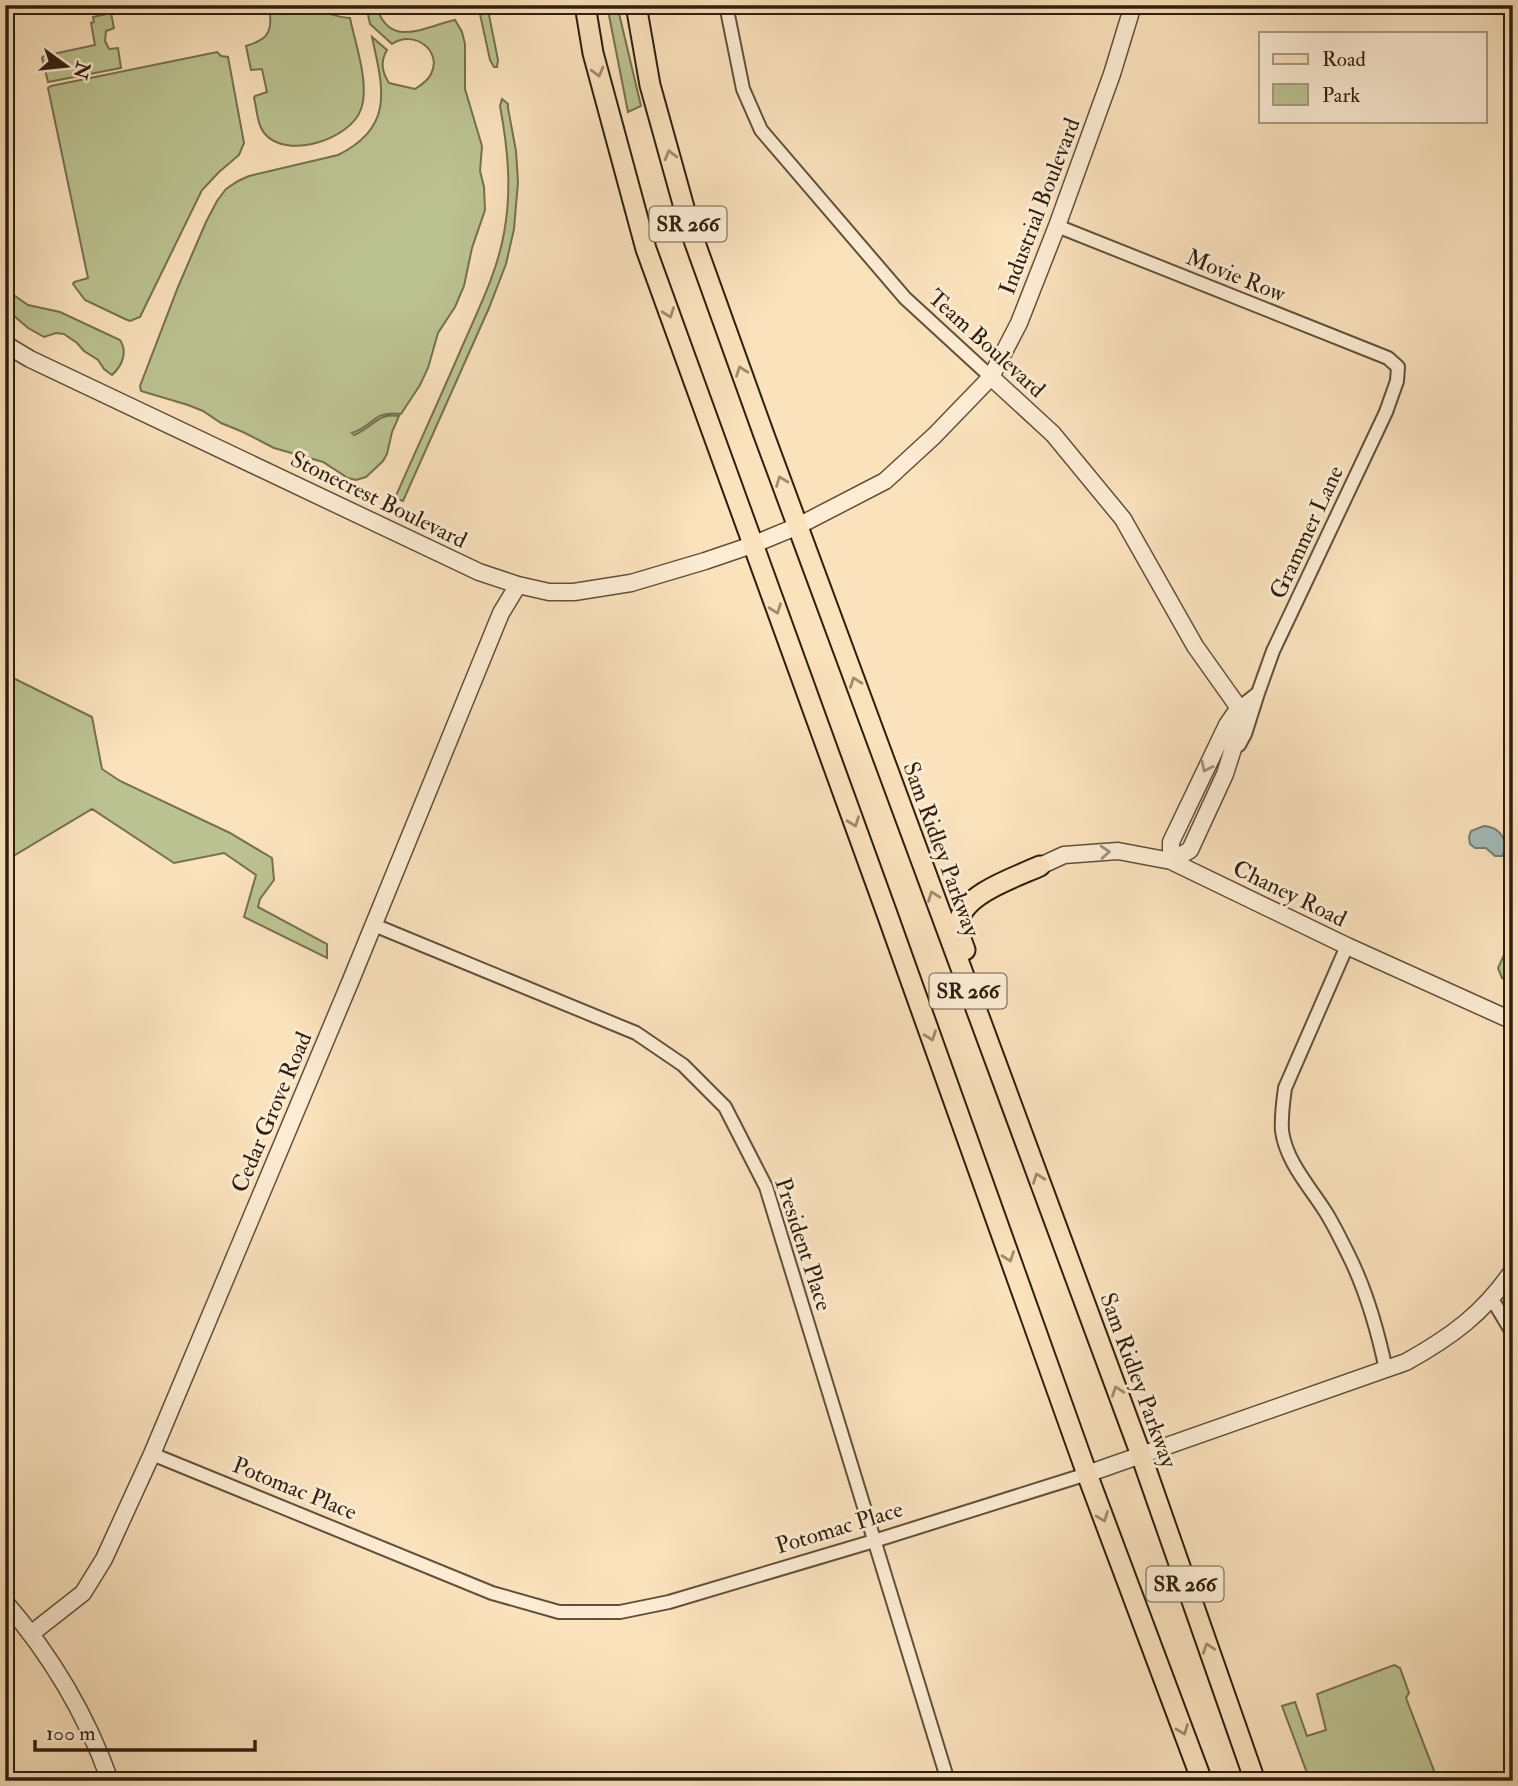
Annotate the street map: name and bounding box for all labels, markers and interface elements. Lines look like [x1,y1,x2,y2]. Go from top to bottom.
north arrow [32,32,102,102]
legend [1259,32,1486,122]
text: Road [1322,46,1367,73]
text: N [67,58,96,82]
one-way arrow [590,66,605,78]
text: Park [1322,82,1360,109]
street label: Industrial Boulevard [992,114,1087,299]
one-way arrow [663,149,678,161]
road number: SR 266 [650,206,726,242]
street label: Movie Row [1182,242,1290,309]
street label: Team Boulevard [922,283,1052,404]
one-way arrow [661,306,675,318]
one-way arrow [735,366,749,378]
street label: Stonecrest Boulevard [286,444,472,555]
street label: Grammer Lane [1263,461,1350,603]
one-way arrow [775,475,789,487]
one-way arrow [767,602,781,614]
one-way arrow [849,677,863,689]
street label: Sam Ridley Parkway [896,758,987,942]
one-way arrow [1200,760,1214,772]
one-way arrow [846,816,860,828]
one-way arrow [1100,845,1111,860]
street label: Chaney Road [1228,853,1351,933]
one-way arrow [927,890,941,902]
road number: SR 266 [930,974,1006,1009]
street label: Cedar Grove Road [225,1028,318,1197]
one-way arrow [923,1030,937,1042]
one-way arrow [1032,1173,1046,1185]
street label: President Place [768,1174,839,1315]
one-way arrow [1001,1250,1015,1262]
street label: Sam Ridley Parkway [1093,1289,1184,1473]
one-way arrow [1111,1386,1125,1398]
street label: Potomac Place [228,1450,362,1527]
street label: Potomac Place [772,1494,907,1561]
one-way arrow [1094,1510,1108,1522]
road number: SR 266 [1146,1566,1224,1602]
one-way arrow [1202,1643,1216,1655]
scale bar [35,1709,256,1753]
text: 100 m [46,1720,96,1747]
one-way arrow [1174,1723,1188,1735]

